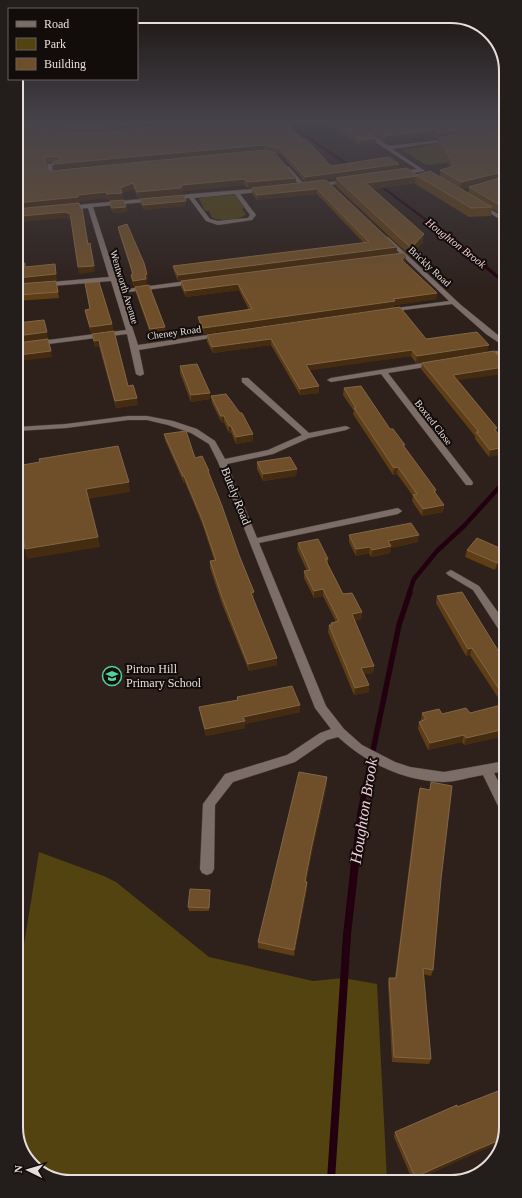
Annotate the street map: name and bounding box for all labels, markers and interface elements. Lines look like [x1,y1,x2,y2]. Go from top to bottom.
legend [8,8,138,80]
text: Road [44,17,69,31]
text: Park [44,37,66,51]
text: Building [44,57,86,71]
water label: Houghton Brook [423,215,489,271]
street label: Brickly Road [406,244,453,289]
street label: Wentworth Avenue [108,249,141,326]
street label: Cheney Road [146,323,202,342]
street label: Boxted Close [413,398,455,447]
street label: Butely Road [218,465,254,527]
place label: Pirton Hill Primary School [126,662,202,690]
school or university icon: Pirton Hill Primary School [101,665,123,687]
water label: Houghton Brook [347,756,381,866]
north arrow [8,1150,48,1190]
text: N [12,1165,24,1174]

